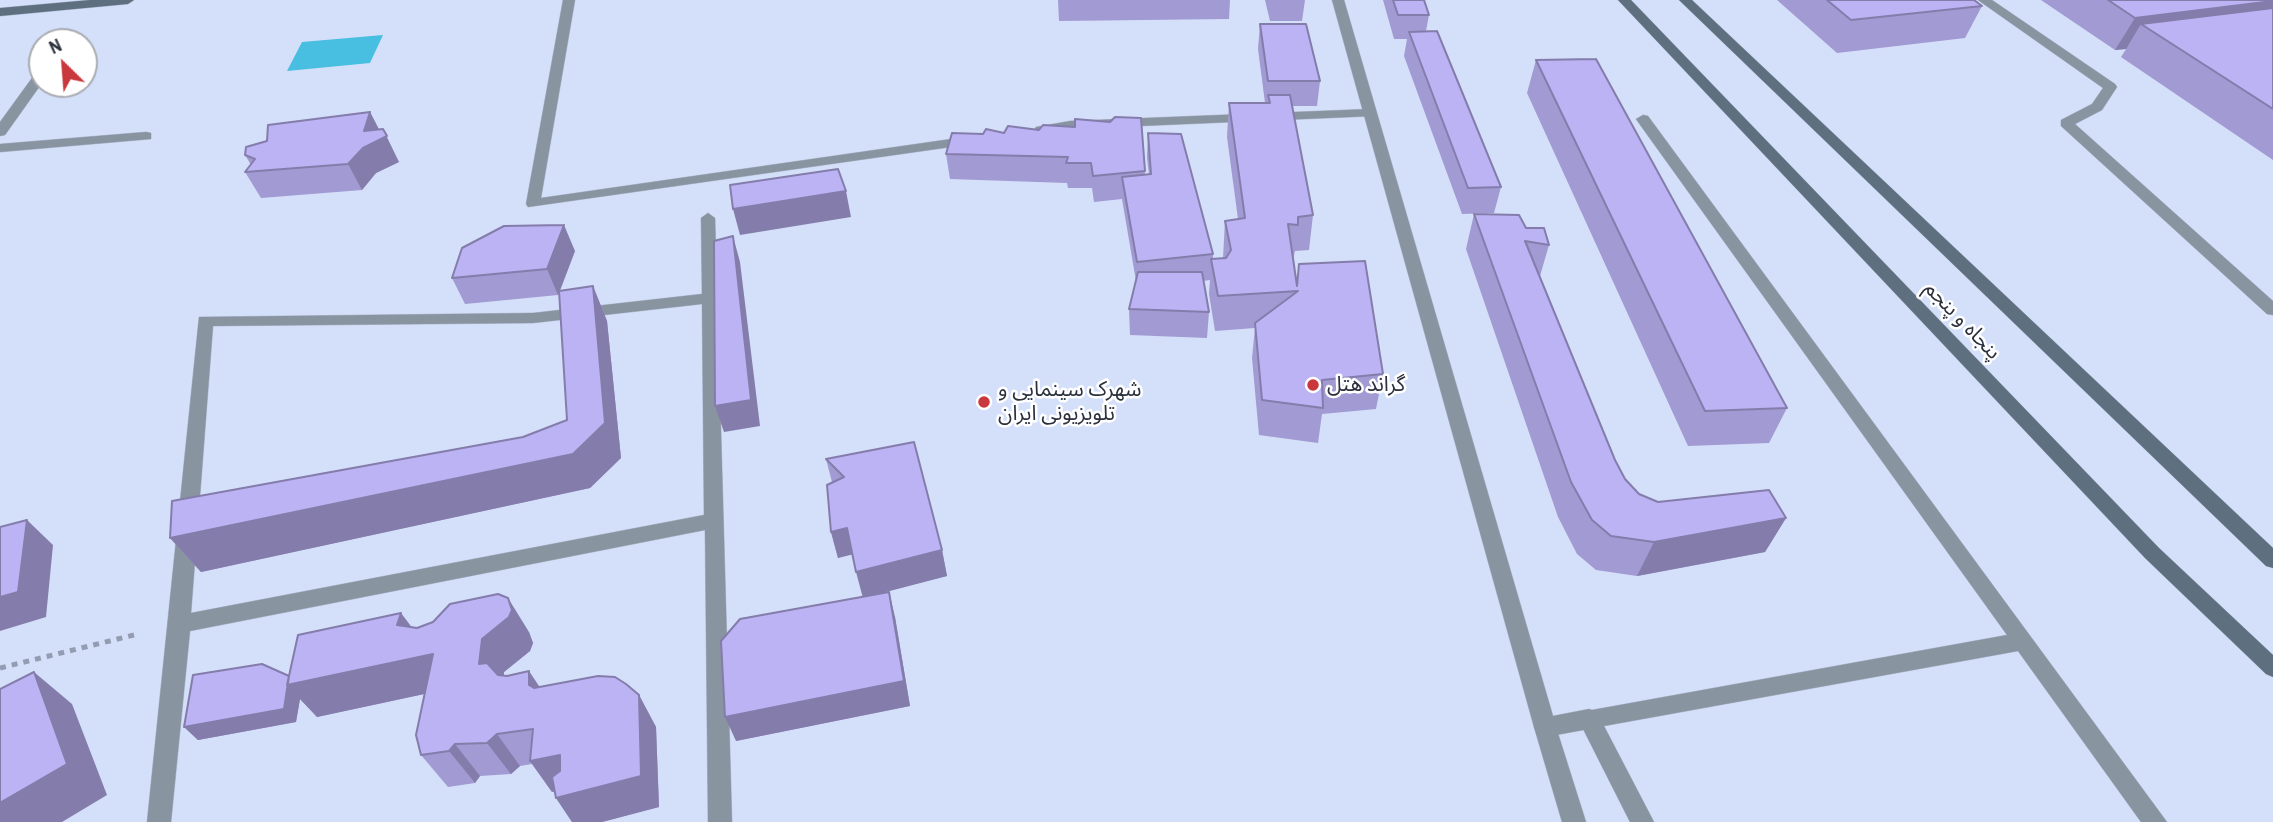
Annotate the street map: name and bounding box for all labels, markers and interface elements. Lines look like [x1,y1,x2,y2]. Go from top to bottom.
north arrow [28,28,98,98]
text: N [44,32,66,60]
street label: پنجاه و پنجم [1919,277,2005,365]
place label: گراند هتل [1327,372,1405,398]
place label: شهرک سینمایی و تلویزیونی ایران [998,377,1141,427]
marker: گراند هتل [1305,377,1321,393]
marker: شهرک سینمایی و تلویزیونی ایران [976,394,992,410]

